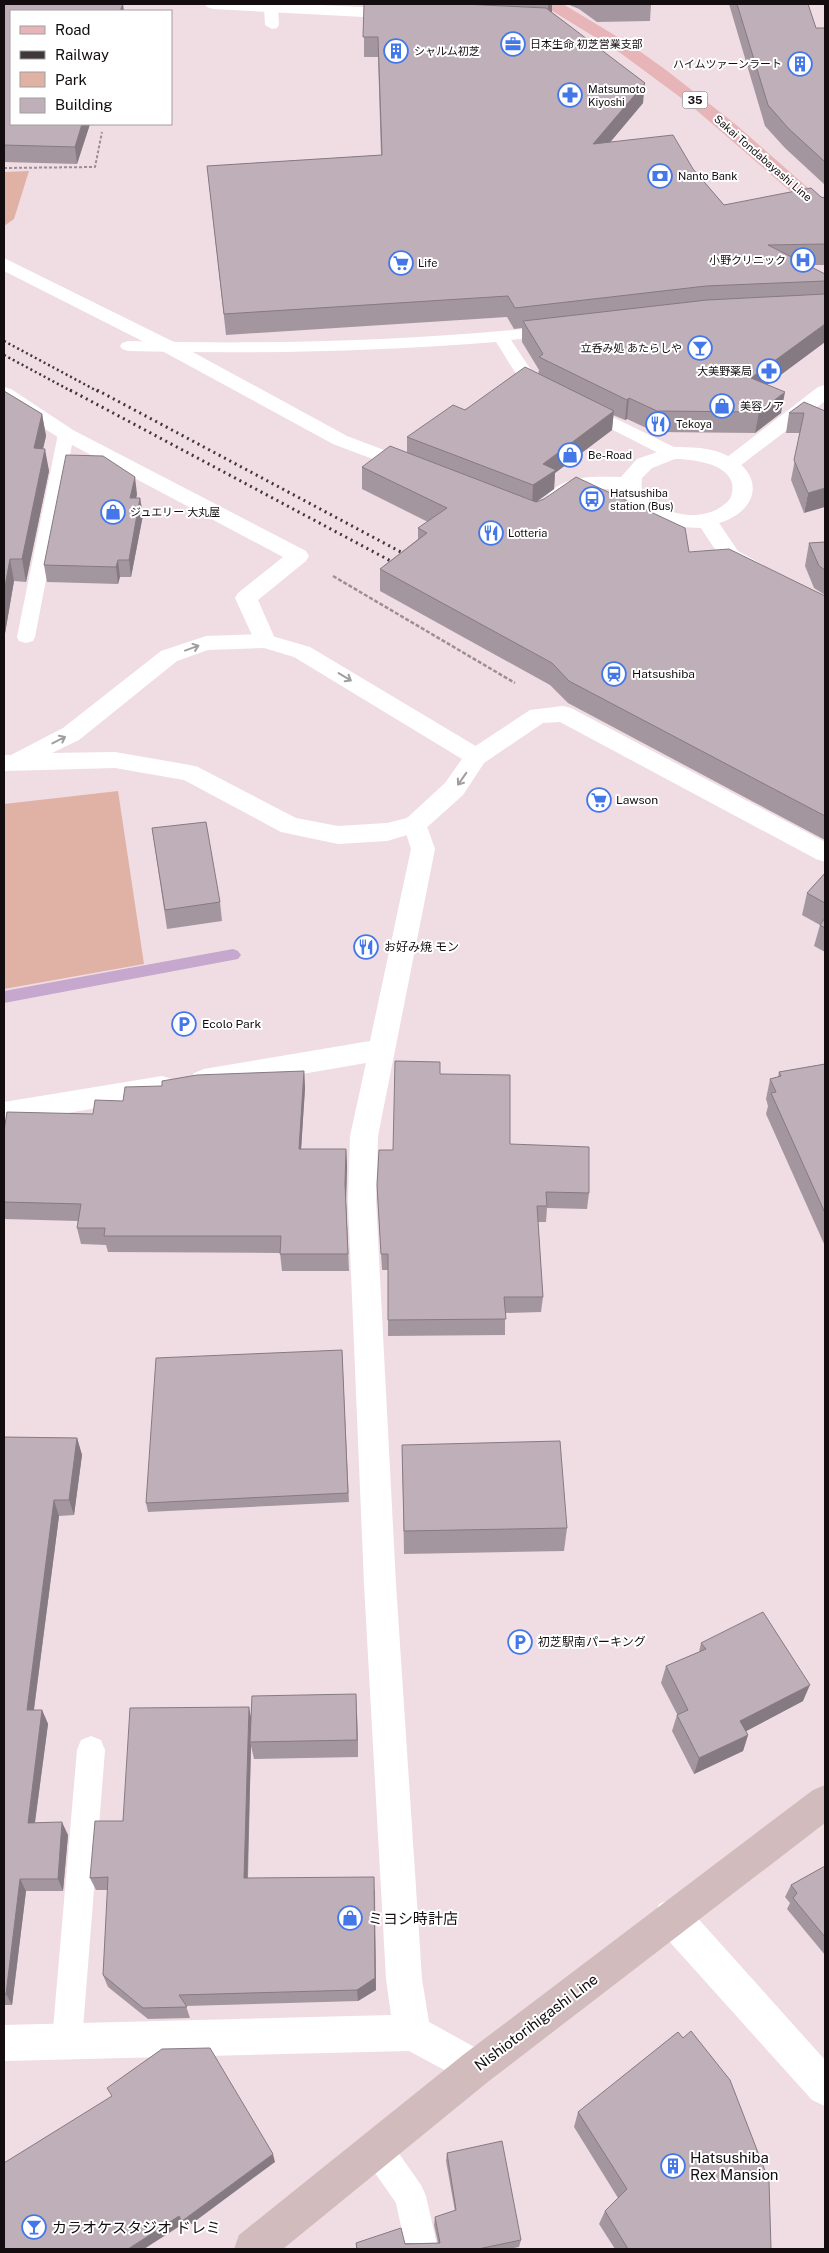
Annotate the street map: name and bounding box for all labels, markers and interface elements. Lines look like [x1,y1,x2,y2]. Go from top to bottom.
legend [10,10,172,125]
text: Road [55,21,91,38]
office icon: 日本生命 初芝営業支部 [500,31,526,57]
building icon: シャルム初芝 [383,38,409,64]
place label: 日本生命 初芝営業支部 [530,38,643,50]
place label: シャルム初芝 [414,45,480,57]
text: Railway [55,46,109,63]
building icon: ハイムツァーンラート [787,51,813,77]
place label: ハイムツァーンラート [673,58,782,70]
text: Park [55,71,87,88]
pharmacy icon: Matsumoto Kiyoshi [557,82,583,108]
place label: Matsumoto Kiyoshi [588,83,646,108]
road number: 35 [682,92,708,108]
text: Building [55,96,113,113]
street label: Sakai Tondabayashi Line [712,112,814,204]
bank icon: Nanto Bank [647,163,673,189]
place label: Nanto Bank [678,170,737,182]
hospital icon: 小野クリニック [790,247,816,273]
supermarket icon: Life [388,250,414,276]
place label: 小野クリニック [709,254,786,266]
place label: Life [418,257,438,269]
bar icon: 立呑み処 あたらしや [687,335,713,361]
place label: 立呑み処 あたらしや [580,342,682,354]
pharmacy icon: 大美野薬局 [756,358,782,384]
place label: 大美野薬局 [697,365,752,377]
shop icon: 美容ノア [709,393,735,419]
place label: 美容ノア [740,400,784,412]
restaurant icon: Tekoya [645,411,671,437]
place label: Tekoya [676,418,712,430]
shop icon: Be-Road [557,442,583,468]
place label: Be-Road [588,449,632,461]
bus stop icon: Hatsushiba station (Bus) [579,486,605,512]
place label: Hatsushiba station (Bus) [610,487,674,512]
shop icon: ジュエリー 大丸屋 [100,499,126,525]
place label: ジュエリー 大丸屋 [130,506,220,518]
restaurant icon: Lotteria [478,520,504,546]
place label: Lotteria [508,527,547,539]
one-way arrow [183,643,199,652]
station icon: Hatsushiba [601,661,627,687]
place label: Hatsushiba [632,667,695,681]
one-way arrow [337,672,351,682]
one-way arrow [51,735,66,744]
one-way arrow [457,771,467,785]
supermarket icon: Lawson [586,787,612,813]
place label: Lawson [616,793,658,807]
restaurant icon: お好み焼 モン [353,934,379,960]
place label: お好み焼 モン [384,940,459,954]
parking icon: Ecolo Park [171,1011,197,1037]
place label: Ecolo Park [202,1017,261,1031]
parking icon: 初芝駅南パーキング [507,1629,533,1655]
place label: 初芝駅南パーキング [538,1635,646,1649]
shop icon: ミヨシ時計店 [337,1905,363,1931]
place label: ミヨシ時計店 [368,1910,458,1927]
street label: Nishiotorihigashi Line [471,1970,601,2074]
place label: Hatsushiba Rex Mansion [690,2149,779,2183]
building icon: Hatsushiba Rex Mansion [660,2153,686,2179]
bar icon: カラオケスタジオ ドレミ [21,2214,47,2240]
place label: カラオケスタジオ ドレミ [52,2219,221,2236]

